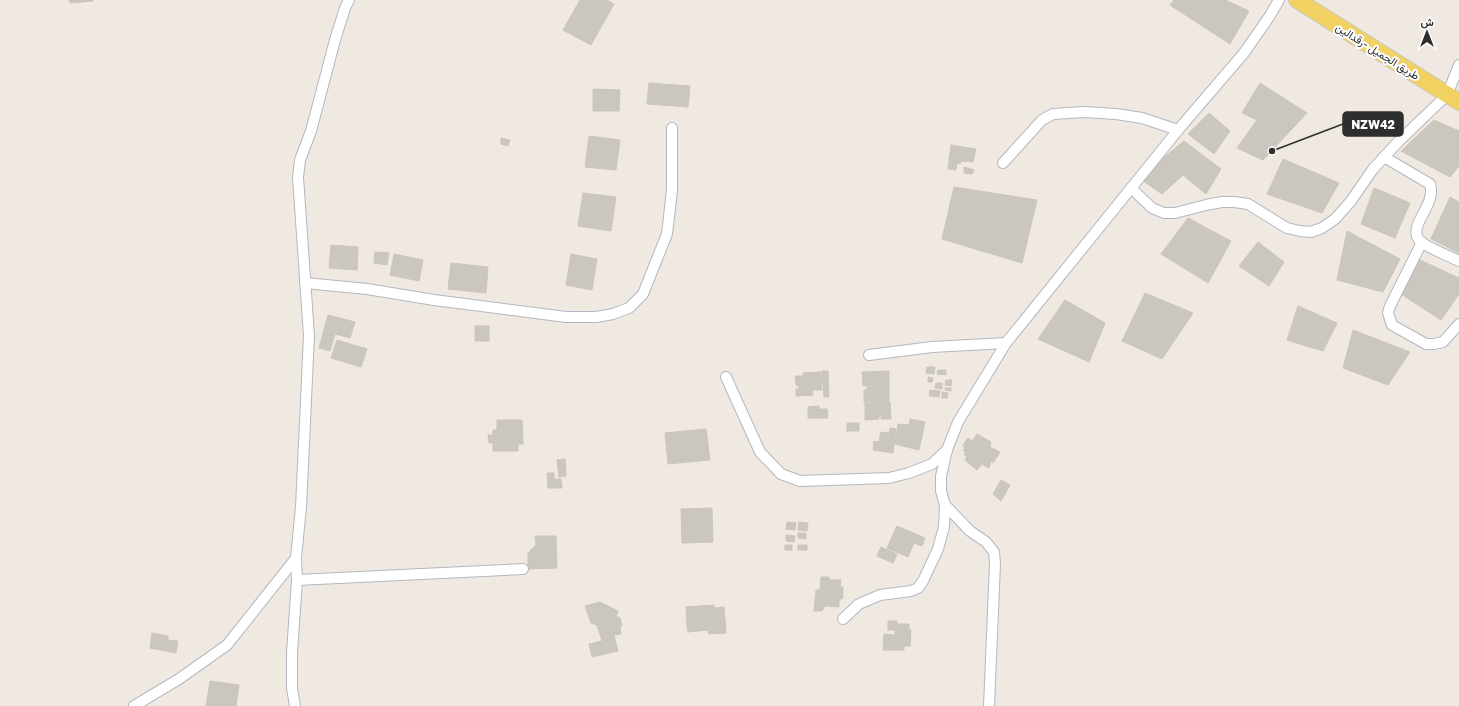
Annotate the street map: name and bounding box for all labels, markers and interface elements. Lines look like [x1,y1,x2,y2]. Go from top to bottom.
north arrow [1407,12,1447,52]
text: ش [1420,15,1434,29]
street label: طريق الجميل -رقدالين [1333,20,1422,83]
callout: NZW42 [1343,112,1403,136]
text: NZW42 [1351,117,1395,132]

